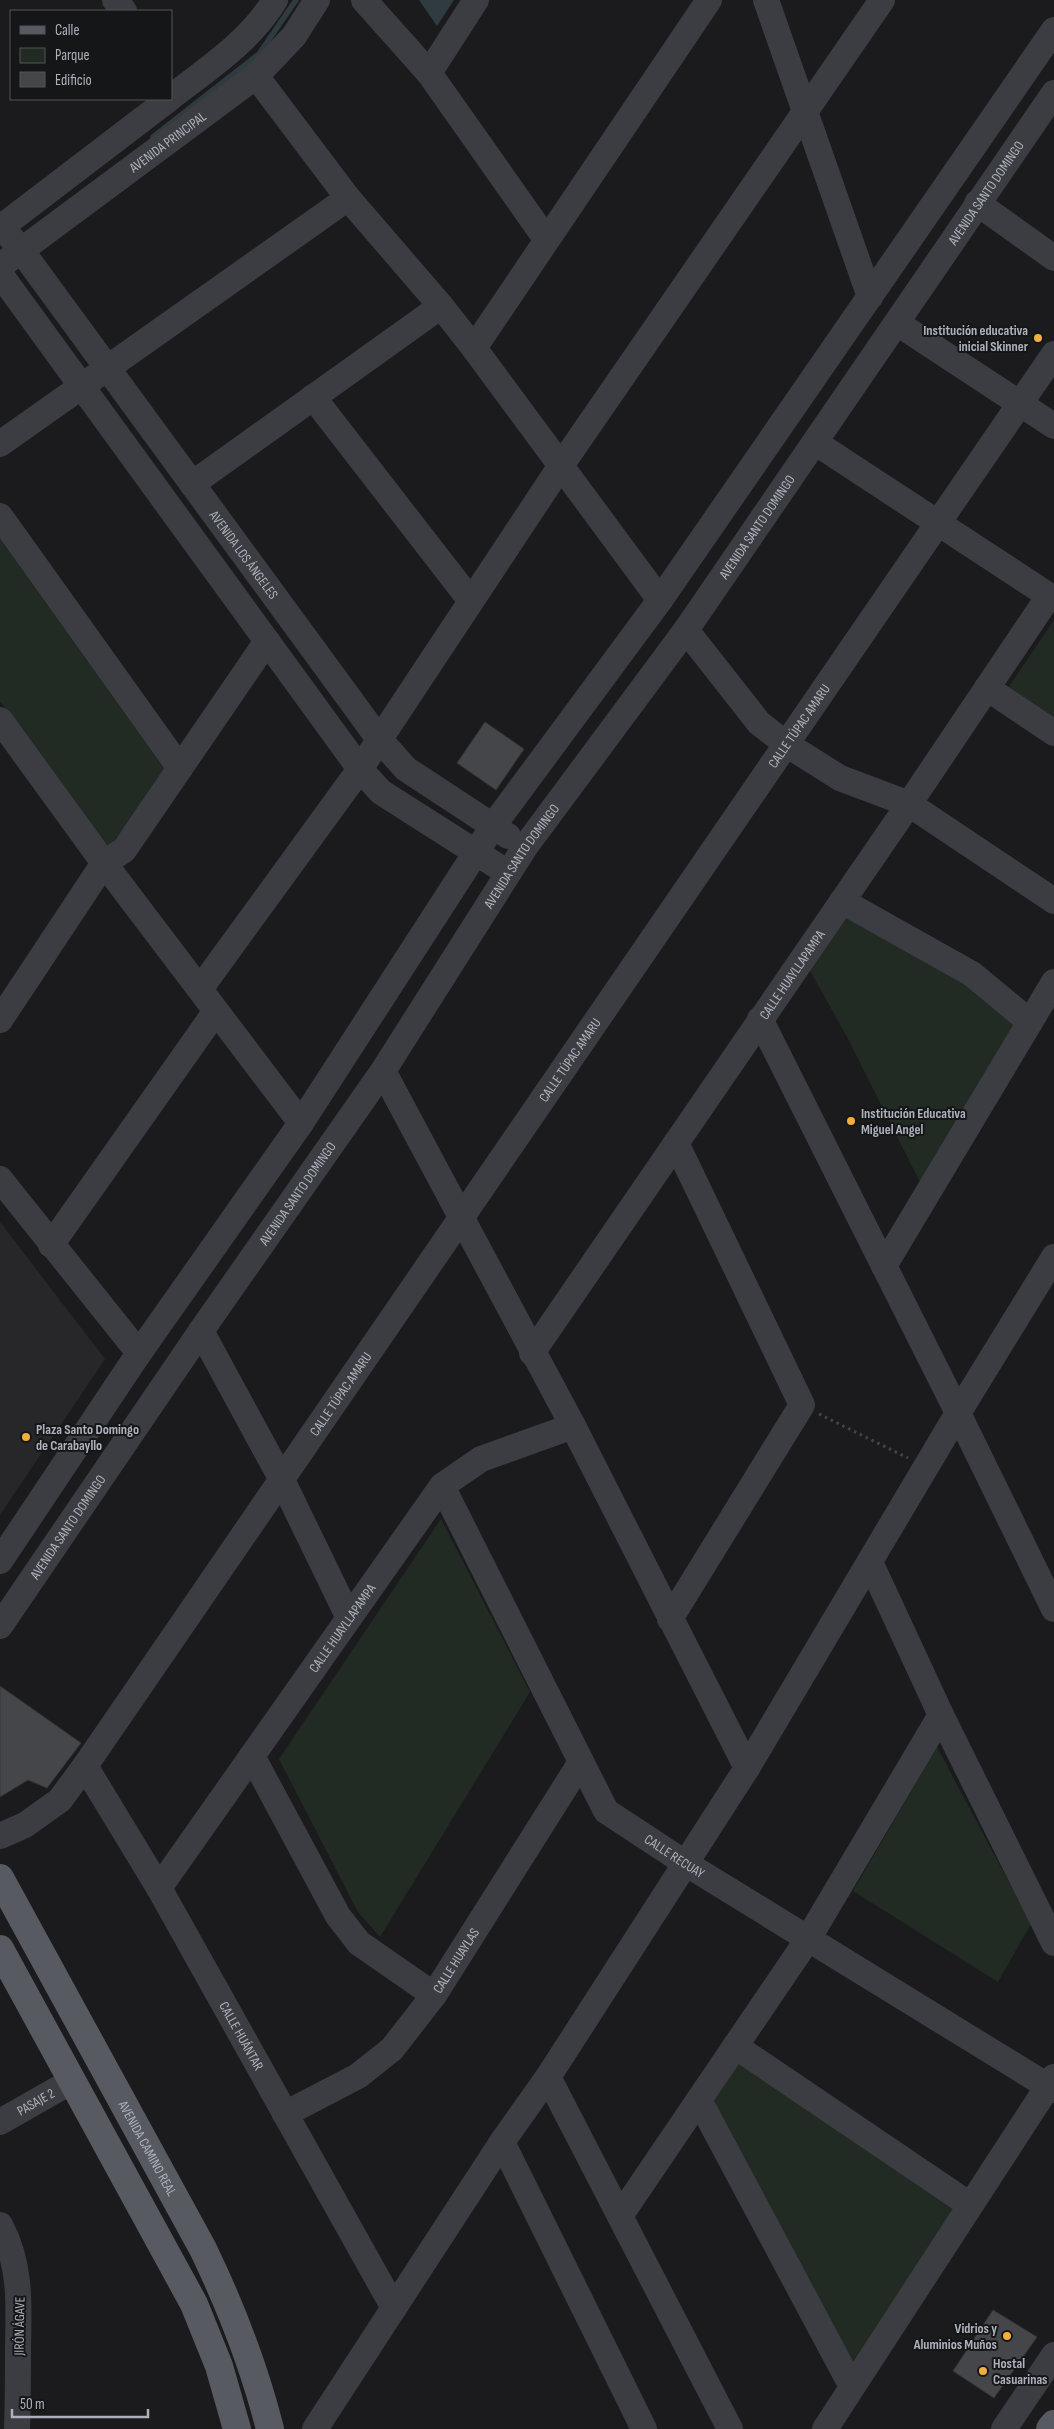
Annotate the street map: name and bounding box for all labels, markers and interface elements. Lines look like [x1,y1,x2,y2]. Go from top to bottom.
legend [10,10,172,100]
text: Calle [55,21,79,40]
text: Parque [55,46,90,65]
text: Edificio [55,71,92,90]
street label: AVENIDA PRINCIPAL [125,108,210,177]
street label: AVENIDA SANTO DOMINGO [944,138,1028,249]
place label: Institución educativa inicial Skinner [923,322,1029,355]
marker: Institución educativa inicial Skinner [1032,332,1044,344]
street label: AVENIDA SANTO DOMINGO [715,472,799,583]
street label: AVENIDA LOS ÁNGELES [205,507,282,603]
street label: CALLE TÚPAC AMARU [764,681,834,771]
street label: AVENIDA SANTO DOMINGO [480,801,563,912]
street label: CALLE HUAYLLAPAMPA [756,926,829,1023]
street label: CALLE TÚPAC AMARU [535,1015,605,1105]
place label: Institución Educativa Miguel Angel [861,1105,966,1138]
marker: Institución Educativa Miguel Angel [845,1115,857,1127]
street label: AVENIDA SANTO DOMINGO [255,1139,340,1249]
street label: CALLE TÚPAC AMARU [306,1349,376,1439]
place label: Plaza Santo Domingo de Carabayllo [36,1421,139,1454]
marker: Plaza Santo Domingo de Carabayllo [20,1431,32,1443]
street label: AVENIDA SANTO DOMINGO [26,1472,110,1583]
street label: CALLE HUAYLLAPAMPA [305,1580,380,1676]
street label: CALLE RECUAY [641,1831,708,1882]
street label: CALLE HUAYLAS [429,1925,483,1996]
street label: CALLE HUÁNTAR [215,1999,267,2074]
street label: PASAJE 2 [14,2085,58,2120]
street label: AVENIDA CAMINO REAL [114,2097,180,2199]
street label: JIRÓN ÁGAVE [10,2296,29,2357]
place label: Vidrios y Aluminios Muños [913,2320,997,2353]
marker: Vidrios y Aluminios Muños [1001,2330,1013,2342]
place label: Hostal Casuarinas [993,2355,1048,2388]
marker: Hostal Casuarinas [977,2365,989,2377]
scale bar [12,2386,149,2418]
text: 50 m [20,2395,45,2414]

